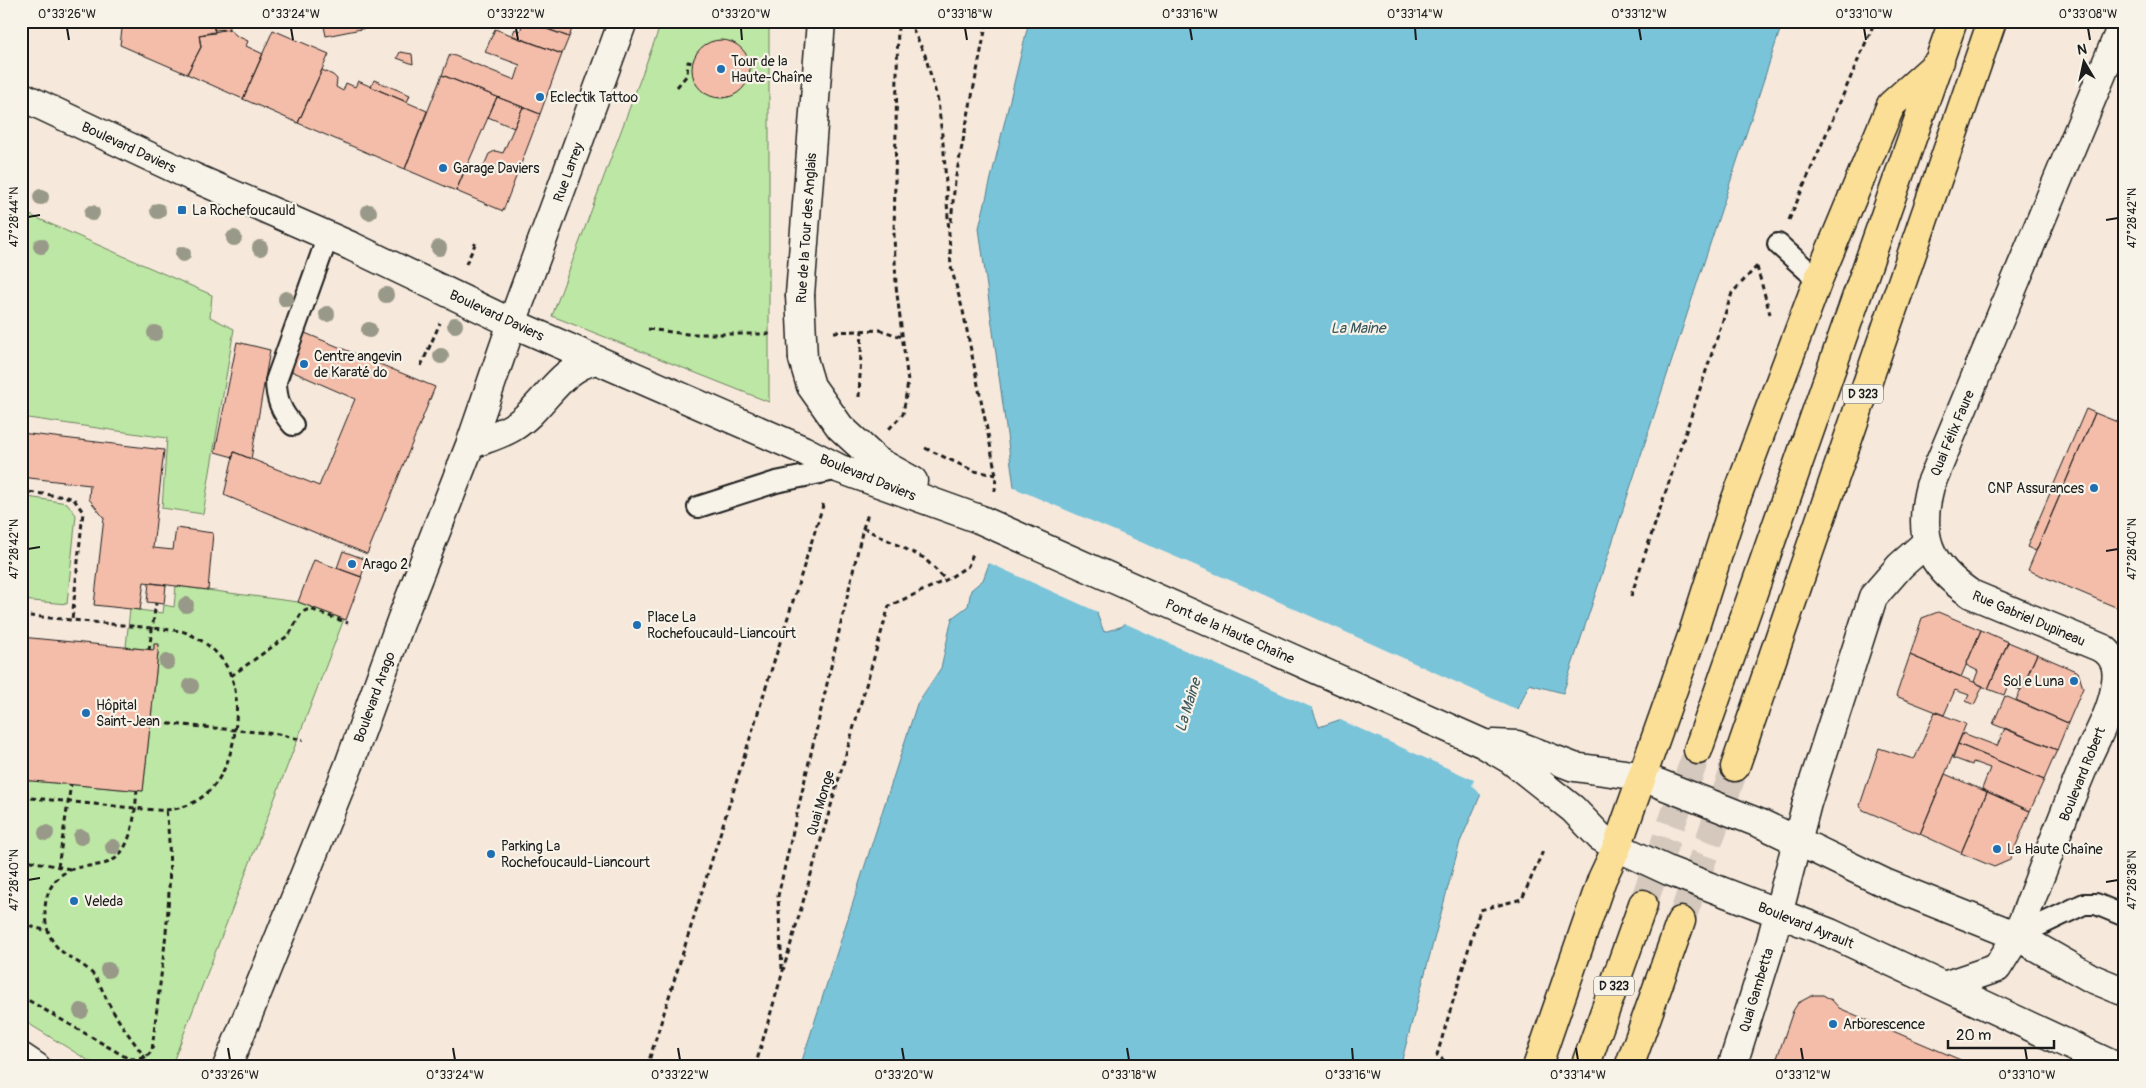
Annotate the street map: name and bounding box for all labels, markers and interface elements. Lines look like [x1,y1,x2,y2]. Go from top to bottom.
text: 0°33'26"W [38,7,96,22]
text: 0°33'24"W [262,7,320,22]
text: 0°33'22"W [487,7,545,22]
text: 0°33'20"W [711,7,771,22]
text: 0°33'18"W [937,7,993,22]
text: 0°33'16"W [1162,7,1218,22]
text: 0°33'14"W [1387,7,1443,22]
text: 0°33'12"W [1611,7,1667,22]
text: 0°33'10"W [1835,7,1893,22]
text: 0°33'08"W [2059,7,2117,22]
north arrow [2058,38,2108,88]
text: N [2076,41,2088,59]
place label: Tour de la Haute-Chaîne [731,53,812,86]
marker: Tour de la Haute-Chaîne [715,63,727,75]
place label: Eclectik Tattoo [550,89,639,106]
marker: Eclectik Tattoo [534,91,546,103]
street label: Boulevard Daviers [79,118,179,177]
street label: Rue Larrey [550,140,587,204]
street label: Rue de la Tour des Anglais [793,152,820,304]
place label: Garage Daviers [453,160,540,177]
marker: Garage Daviers [437,162,449,174]
text: 47°28'44"N [7,187,22,247]
text: 47°28'42"N [2125,188,2140,248]
place label: La Rochefoucauld [192,202,296,219]
marker: La Rochefoucauld [176,204,188,216]
street label: Boulevard Daviers [447,286,547,345]
water label: La Maine [1331,319,1387,338]
place label: Centre angevin de Karaté do [314,348,402,381]
marker: Centre angevin de Karaté do [298,358,310,370]
road number: D 323 [1843,384,1883,404]
street label: Quai Félix Faure [1927,388,1978,479]
street label: Boulevard Daviers [817,450,919,505]
place label: CNP Assurances [1987,480,2085,497]
marker: CNP Assurances [2088,482,2100,494]
text: 47°28'40"N [2125,518,2140,580]
text: 47°28'42"N [7,519,22,579]
place label: Arago 2 [362,556,408,573]
marker: Arago 2 [346,558,358,570]
street label: Rue Gabriel Dupineau [1970,587,2088,650]
street label: Pont de la Haute Chaîne [1163,595,1297,668]
place label: Place La Rochefoucauld-Liancourt [647,609,796,642]
marker: Place La Rochefoucauld-Liancourt [631,619,643,631]
street label: Boulevard Arago [350,649,399,745]
place label: Sol e Luna [2003,673,2064,690]
water label: La Maine [1171,675,1206,734]
marker: Sol e Luna [2068,675,2080,687]
place label: Hôpital Saint-Jean [96,697,160,730]
marker: Hôpital Saint-Jean [80,707,92,719]
street label: Boulevard Robert [2056,724,2109,824]
street label: Quai Monge [803,769,838,838]
place label: Parking La Rochefoucauld-Liancourt [501,838,650,871]
place label: La Haute Chaîne [2007,841,2103,858]
marker: La Haute Chaîne [1991,843,2003,855]
marker: Parking La Rochefoucauld-Liancourt [485,848,497,860]
text: 47°28'40"N [7,849,22,911]
text: 47°28'38"N [2125,850,2140,910]
place label: Veleda [84,893,123,910]
marker: Veleda [68,895,80,907]
street label: Boulevard Ayrault [1755,898,1857,953]
street label: Quai Gambetta [1736,946,1777,1034]
road number: D 323 [1594,976,1634,996]
place label: Arborescence [1843,1016,1925,1033]
marker: Arborescence [1827,1018,1839,1030]
scale bar [1948,1018,2055,1050]
text: 20 m [1956,1026,1991,1045]
text: 0°33'26"W [201,1068,259,1083]
text: 0°33'24"W [426,1068,484,1083]
text: 0°33'22"W [651,1068,709,1083]
text: 0°33'20"W [874,1068,934,1083]
text: 0°33'18"W [1101,1068,1157,1083]
text: 0°33'16"W [1325,1068,1381,1083]
text: 0°33'14"W [1550,1068,1606,1083]
text: 0°33'12"W [1775,1068,1831,1083]
text: 0°33'10"W [1998,1068,2056,1083]

